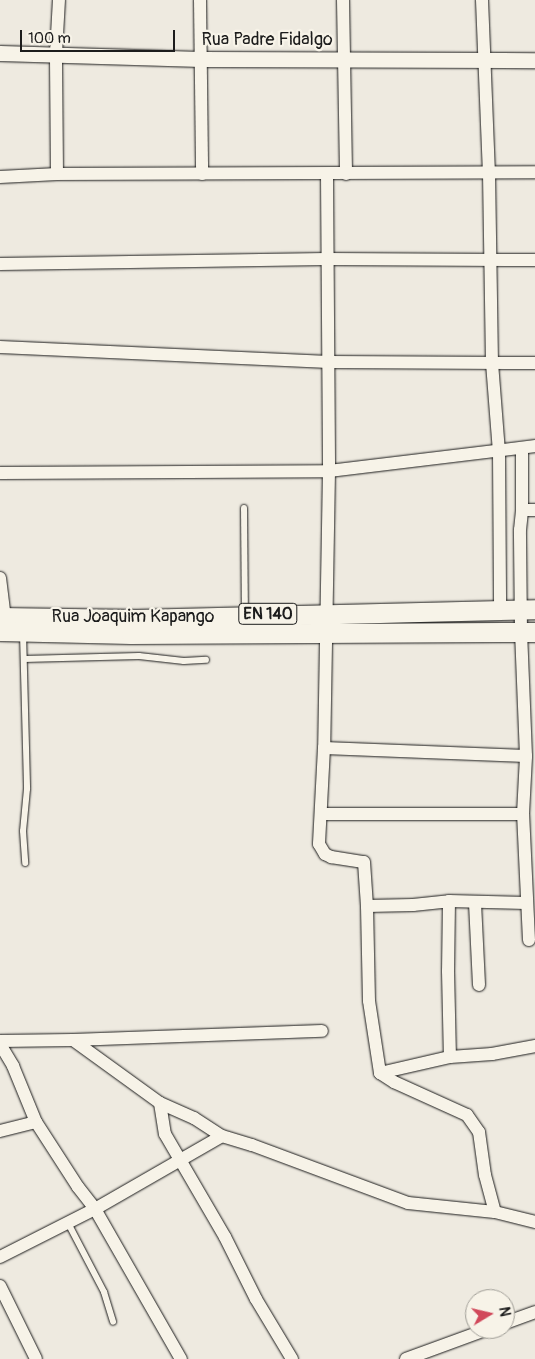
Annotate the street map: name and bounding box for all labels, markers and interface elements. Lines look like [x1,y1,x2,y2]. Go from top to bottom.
scale bar [22,20,178,52]
text: 100 m [28,29,71,48]
street label: Rua Padre Fidalgo [201,29,333,51]
road number: EN 140 [238,600,298,628]
street label: Rua Joaquim Kapango [51,606,215,628]
north arrow [465,1289,515,1339]
text: N [495,1306,513,1318]

